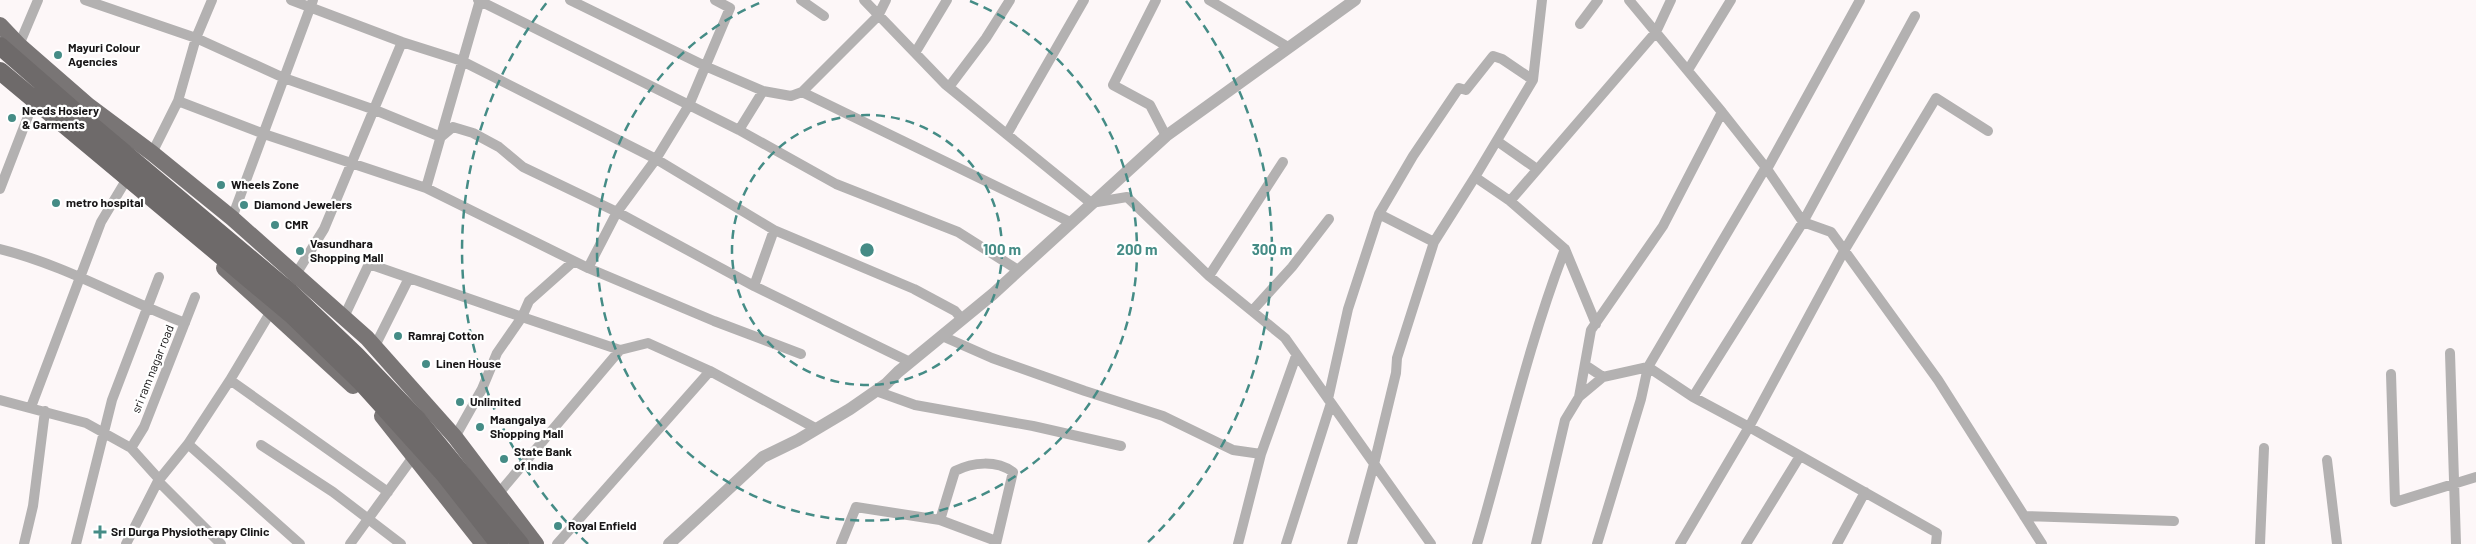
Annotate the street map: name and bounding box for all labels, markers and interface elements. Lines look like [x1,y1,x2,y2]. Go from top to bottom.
place label: Mayuri Colour Agencies [68,40,141,68]
marker: Mayuri Colour Agencies [52,49,64,61]
place label: Needs Hosiery & Garments [22,103,99,131]
marker: Needs Hosiery & Garments [6,112,18,124]
place label: Wheels Zone [231,177,299,191]
marker: Wheels Zone [215,179,227,191]
place label: metro hospital [66,195,143,209]
marker: metro hospital [50,197,62,209]
place label: Diamond Jewelers [254,197,352,211]
marker: Diamond Jewelers [238,199,250,211]
place label: CMR [285,217,308,231]
marker: CMR [269,219,281,231]
place label: Vasundhara Shopping Mall [310,236,384,264]
text: 100 m [983,240,1021,258]
text: 200 m [1116,240,1158,258]
text: 300 m [1252,240,1292,258]
centre of rings [858,241,876,259]
marker: Vasundhara Shopping Mall [294,245,306,257]
street label: sri ram nagar road [128,322,176,415]
place label: Ramraj Cotton [408,328,484,342]
marker: Ramraj Cotton [392,330,404,342]
place label: Linen House [436,356,502,370]
marker: Linen House [420,358,432,370]
place label: Unlimited [470,394,521,408]
marker: Unlimited [454,396,466,408]
place label: Maangalya Shopping Mall [490,412,564,440]
marker: Maangalya Shopping Mall [474,421,486,433]
place label: State Bank of India [514,444,573,472]
marker: State Bank of India [498,453,510,465]
place label: Royal Enfield [568,518,637,532]
marker: Royal Enfield [552,520,564,532]
place label: Sri Durga Physiotherapy Clinic [111,524,270,538]
marker: Sri Durga Physiotherapy Clinic [93,525,107,539]

